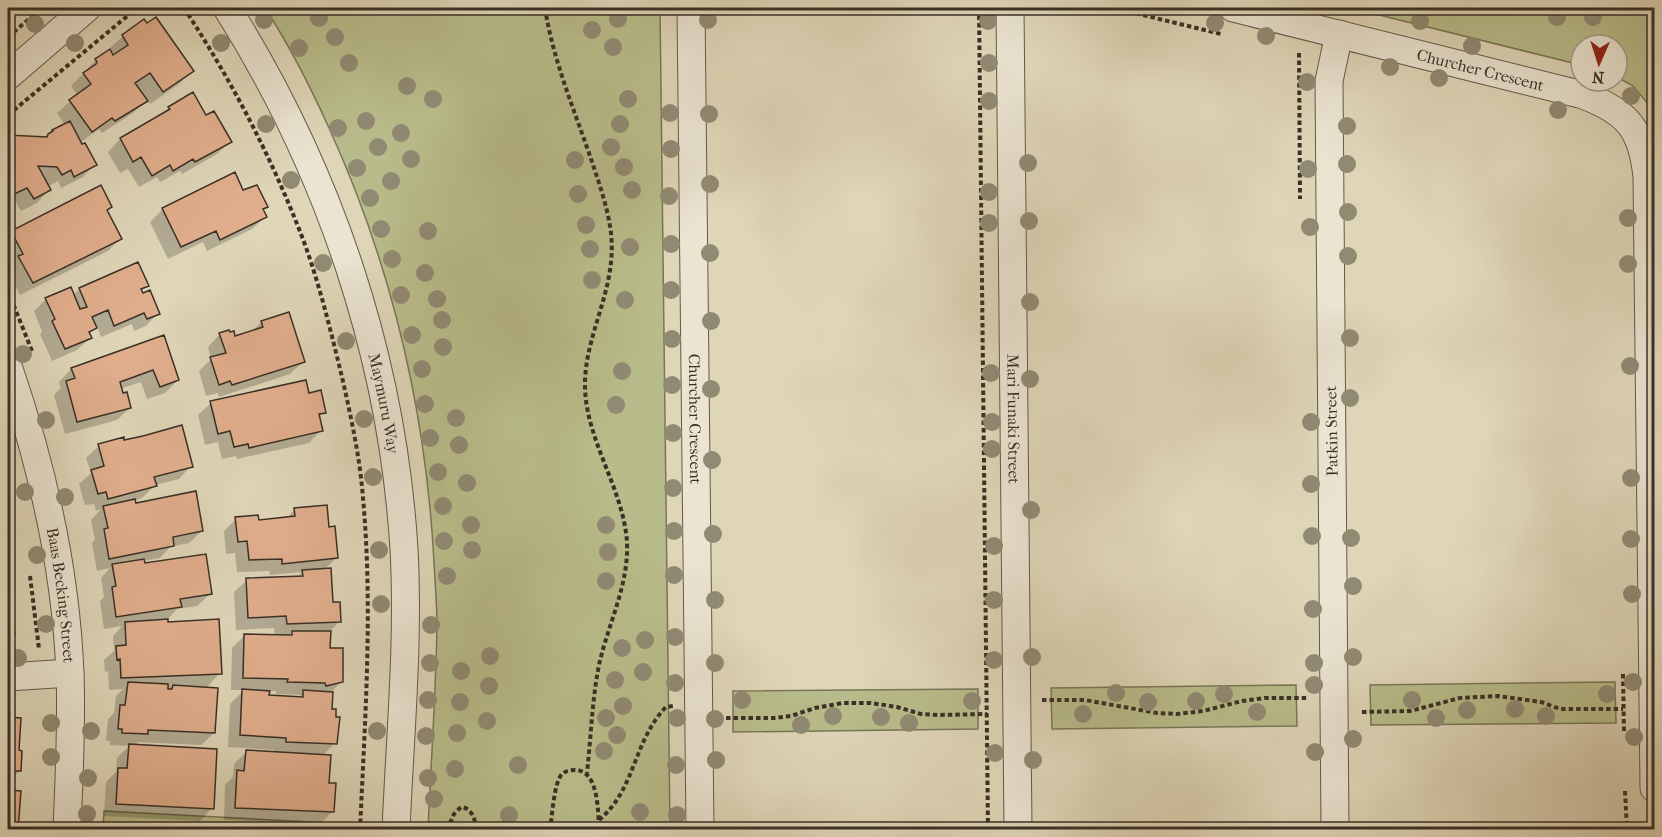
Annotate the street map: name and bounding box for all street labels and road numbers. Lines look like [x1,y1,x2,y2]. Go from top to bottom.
street label: Churcher Crescent [1415,45,1546,95]
street label: Maymuru Way [364,351,403,455]
street label: Churcher Crescent [685,354,705,485]
street label: Mari Funaki Street [1003,354,1024,484]
street label: Patkin Street [1321,385,1342,476]
street label: Baas Becking Street [42,526,79,664]

